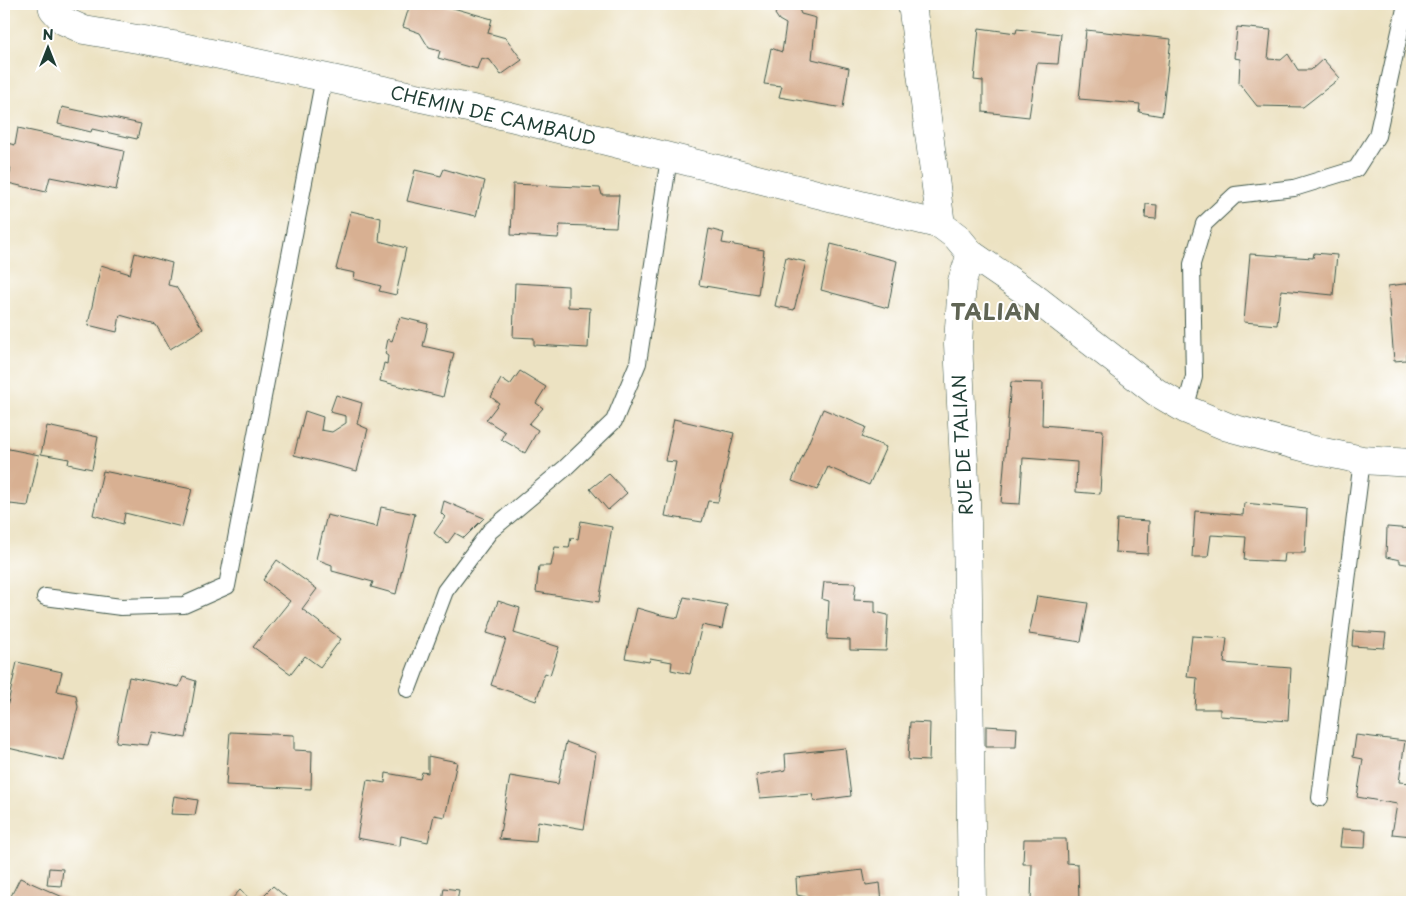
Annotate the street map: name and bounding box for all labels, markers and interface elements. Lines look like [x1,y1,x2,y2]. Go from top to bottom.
north arrow [22,22,72,72]
text: N [42,24,54,45]
street label: CHEMIN DE CAMBAUD [388,78,599,151]
district label: TALIAN [951,294,1041,327]
street label: RUE DE TALIAN [944,374,979,516]

